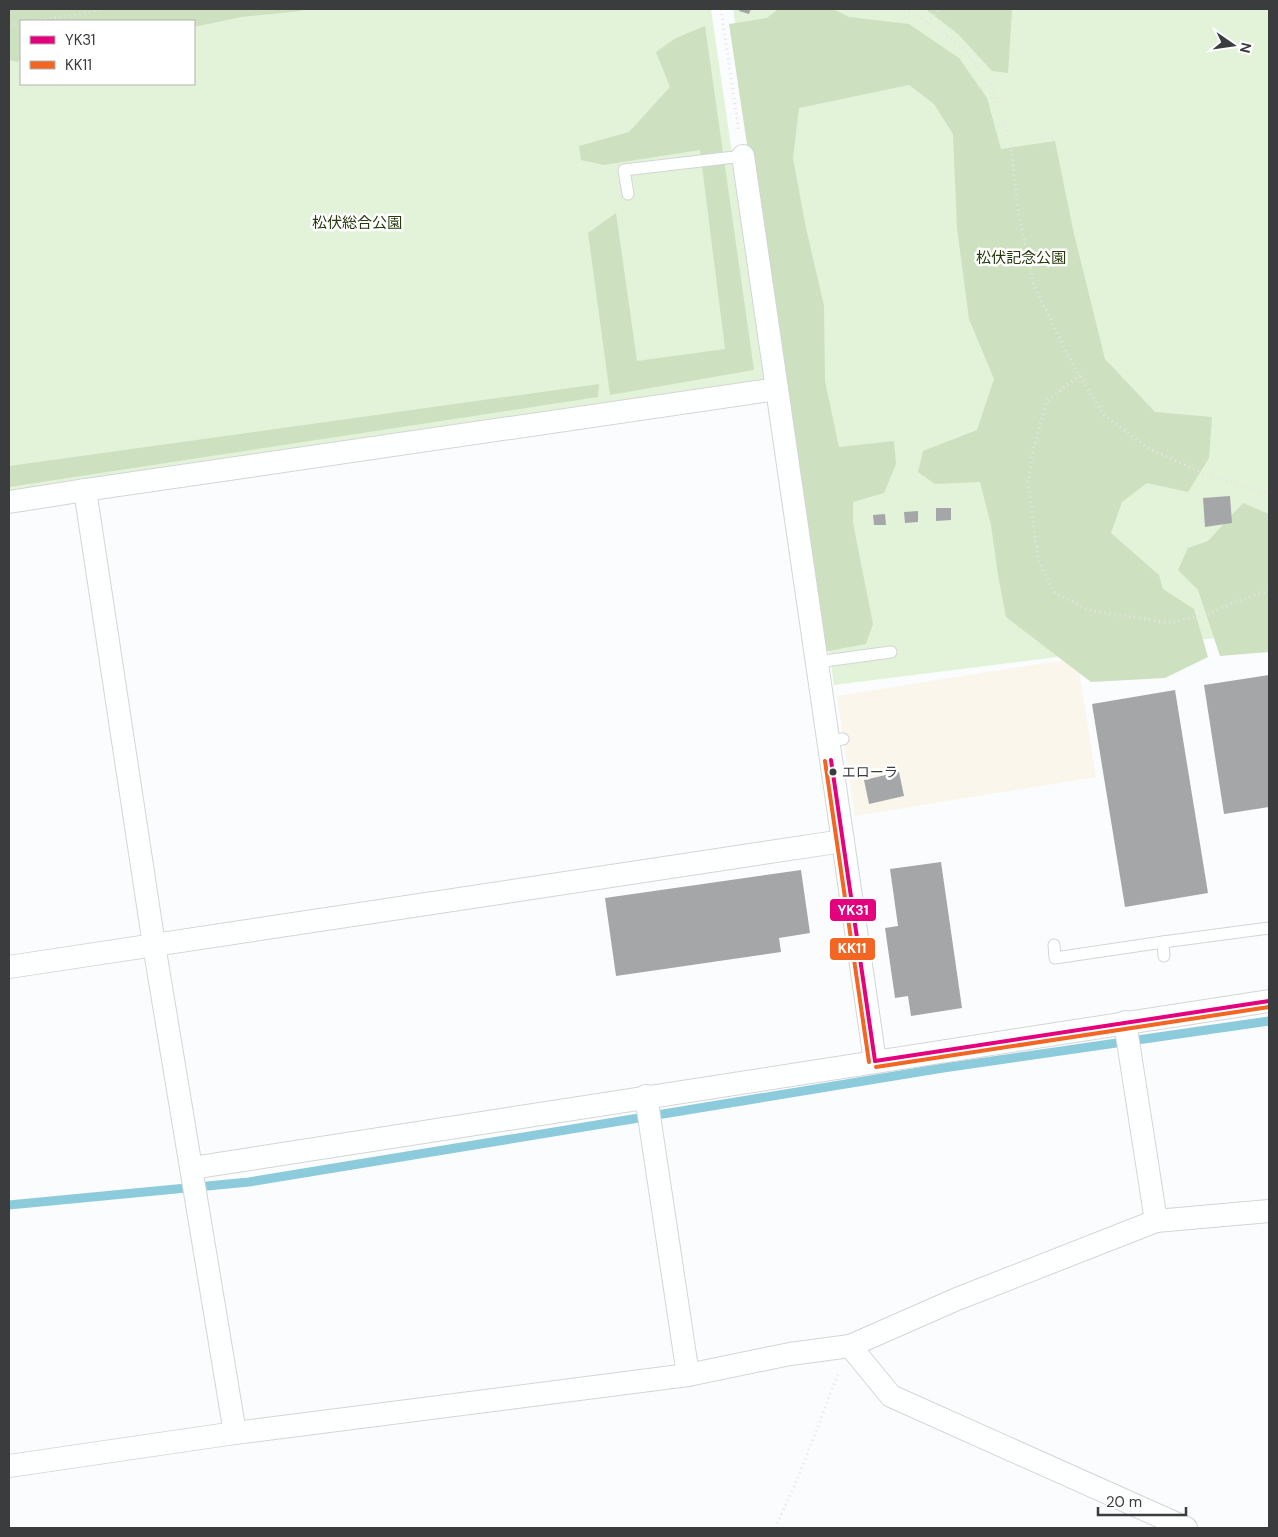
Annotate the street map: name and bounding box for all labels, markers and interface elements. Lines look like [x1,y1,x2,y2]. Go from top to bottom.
legend [20,20,195,85]
north arrow [1208,20,1258,70]
text: YK31 [65,30,95,50]
text: N [1236,41,1256,55]
text: KK11 [65,55,92,75]
park label: 松伏総合公園 [312,213,402,233]
park label: 松伏記念公園 [976,248,1066,268]
place label: エローラ [842,763,898,781]
marker: エローラ [828,767,838,777]
line badge: YK31 [829,898,877,922]
text: YK31 [837,901,869,919]
line badge: KK11 [829,937,876,961]
text: KK11 [838,939,866,957]
scale bar [1098,1484,1186,1516]
text: 20 m [1106,1492,1142,1512]

